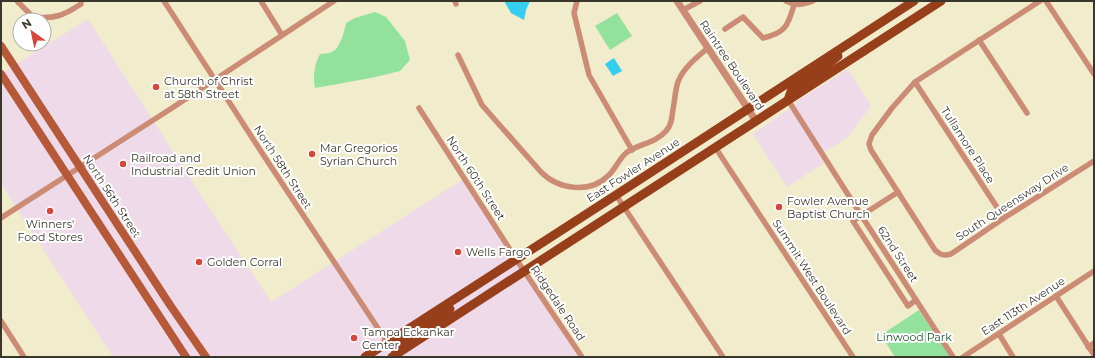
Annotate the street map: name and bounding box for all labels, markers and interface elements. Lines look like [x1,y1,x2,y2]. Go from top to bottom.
north arrow [12,12,52,52]
text: N [19,15,34,32]
street label: Raintree Boulevard [697,17,767,113]
place label: Church of Christ at 58th Street [164,74,254,101]
marker: Church of Christ at 58th Street [151,82,161,92]
street label: Tullamore Place [938,104,998,186]
street label: North 58th Street [251,123,315,212]
street label: North 60th Street [444,133,509,223]
street label: East Fowler Avenue [584,135,682,205]
place label: Mar Gregorios Syrian Church [320,141,398,168]
marker: Mar Gregorios Syrian Church [307,149,317,159]
place label: Railroad and Industrial Credit Union [131,151,256,178]
street label: North 56th Street [80,152,144,241]
marker: Railroad and Industrial Credit Union [118,159,128,169]
street label: South Queensway Drive [953,160,1071,244]
place label: Fowler Avenue Baptist Church [787,194,870,221]
marker: Fowler Avenue Baptist Church [774,202,784,212]
marker: Winners' Food Stores [45,206,55,216]
place label: Winners' Food Stores [17,217,83,244]
street label: Summit West Boulevard [769,217,855,337]
street label: 62nd Street [875,223,922,285]
place label: Wells Fargo [466,245,530,259]
marker: Wells Fargo [453,247,463,257]
place label: Golden Corral [207,255,282,269]
marker: Golden Corral [194,257,204,267]
street label: Ridgedale Road [528,263,588,343]
street label: East 113th Avenue [979,274,1068,338]
place label: Tampa Eckankar Center [362,325,454,352]
park label: Linwood Park [876,330,952,344]
marker: Tampa Eckankar Center [349,333,359,343]

